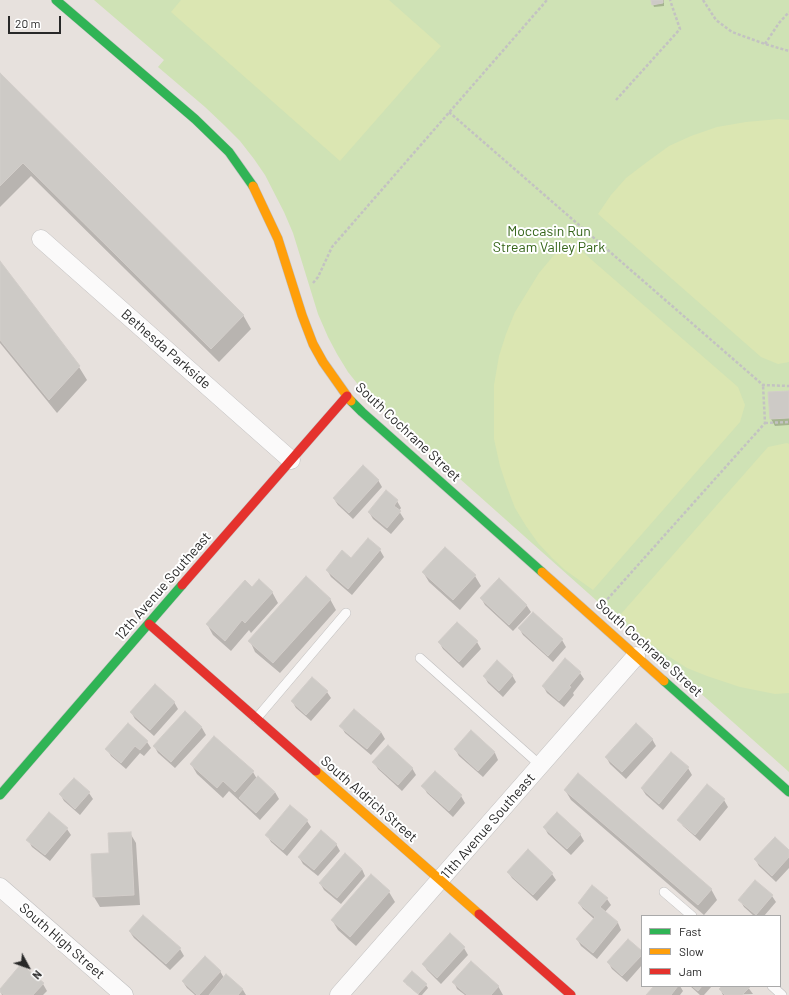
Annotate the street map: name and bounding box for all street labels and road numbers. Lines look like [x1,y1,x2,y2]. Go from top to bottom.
street label: Bethesda Parkside [118,306,214,392]
street label: South Cochrane Street [352,379,464,485]
street label: 12th Avenue Southeast [112,529,214,643]
street label: South Cochrane Street [592,596,706,700]
street label: South Aldrich Street [317,752,421,846]
street label: 11th Avenue Southeast [437,770,539,882]
street label: South High Street [16,899,108,983]

